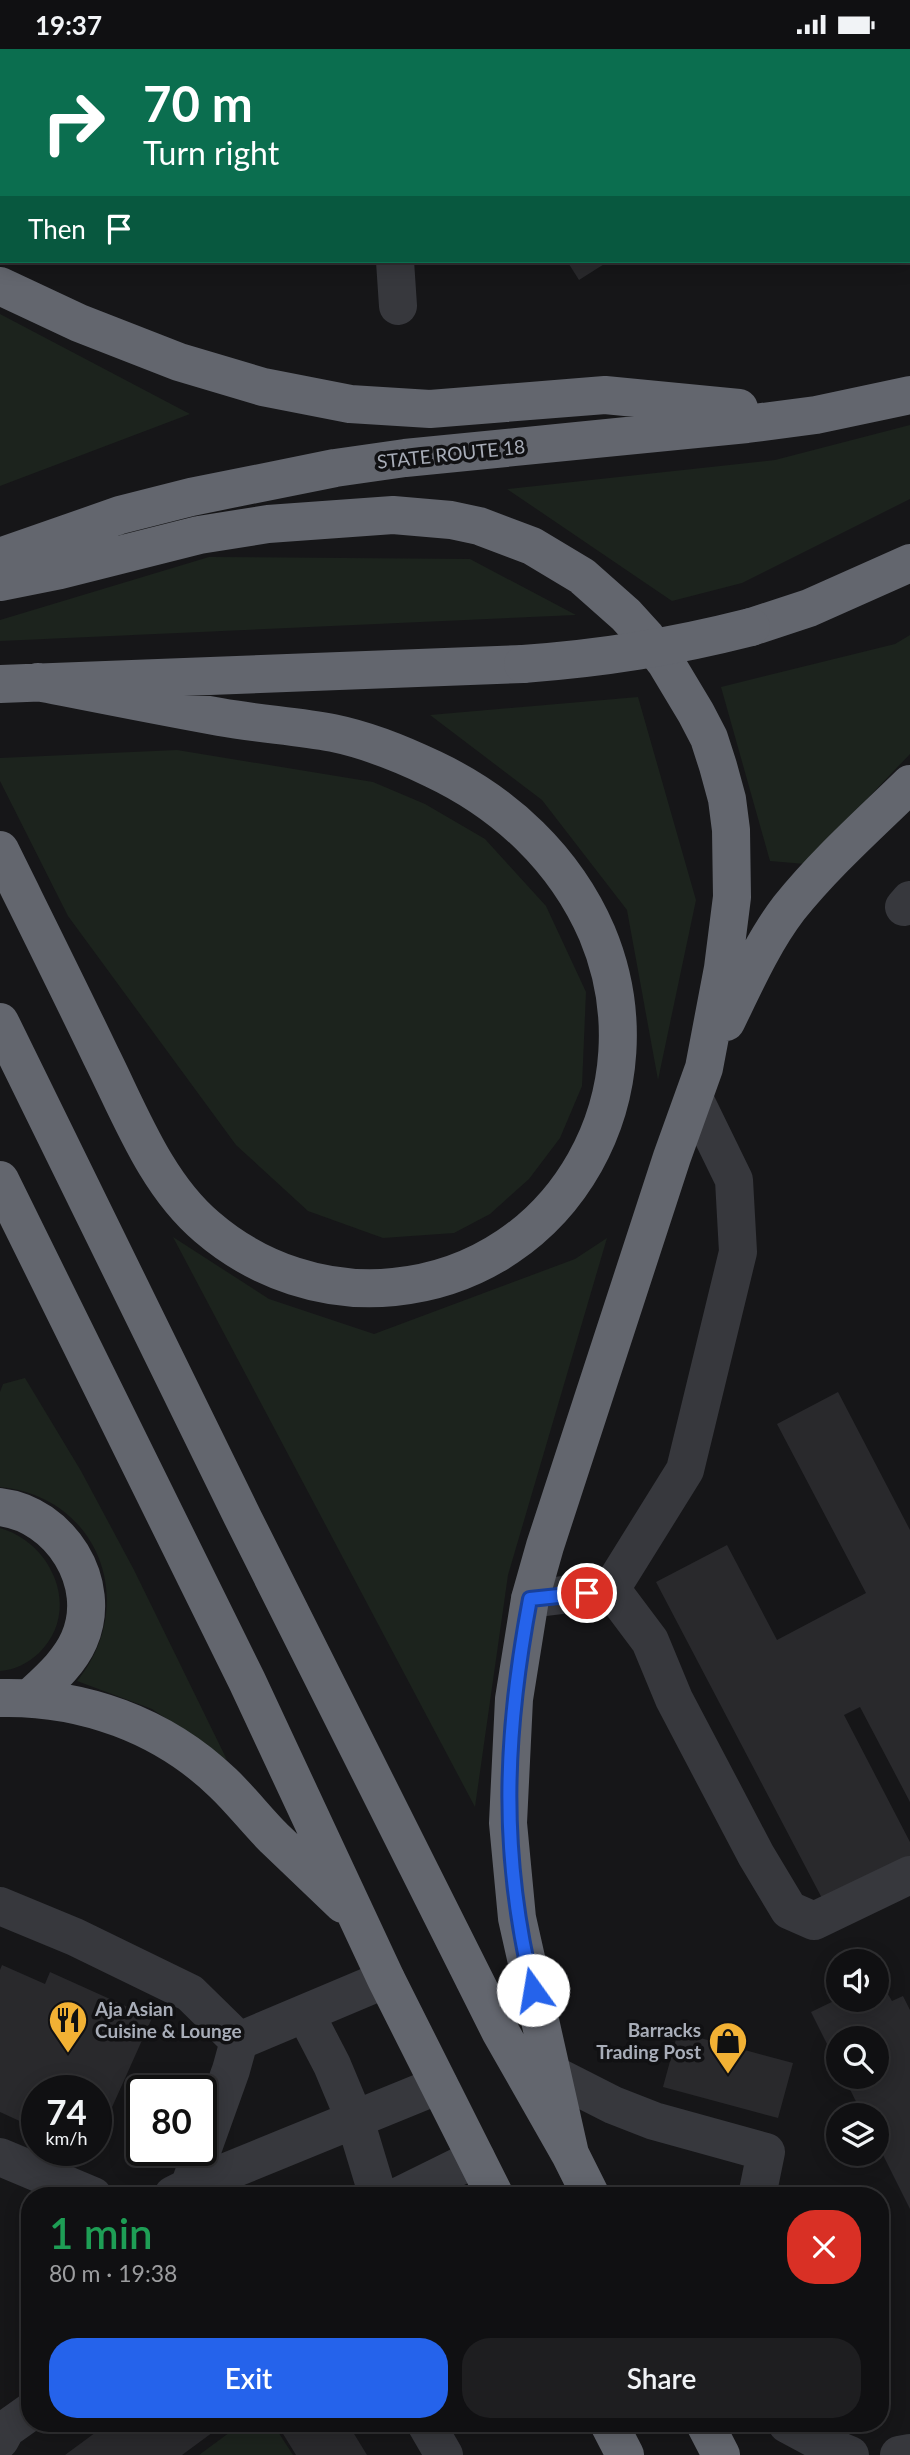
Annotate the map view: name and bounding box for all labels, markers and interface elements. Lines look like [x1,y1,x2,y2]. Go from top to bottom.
text: 19:37 [35,9,102,41]
text: 70 m [143,74,253,132]
icon: right [28,77,119,168]
text: Turn right [143,133,279,172]
icon: arrive [100,210,138,248]
text: Then [28,213,86,245]
street label: STATE ROUTE 18 [376,434,526,473]
pin [557,1563,617,1623]
icon: arrive [568,1574,606,1612]
map controls [826,1949,889,2166]
button: sound [826,1949,889,2012]
position arrow [496,1953,570,2027]
place label: Aja Asian Cuisine & Lounge [94,1997,242,2042]
restaurant icon: Aja Asian Cuisine & Lounge [47,1999,89,2054]
place label: Barracks Trading Post [596,2018,701,2063]
shop icon: Barracks Trading Post [707,2020,749,2075]
button: search [826,2026,889,2089]
speed limit sign: 80 [126,2075,217,2166]
text: 74 [46,2090,87,2132]
button: layers [826,2103,889,2166]
text: km/h [45,2127,88,2149]
text: 1 min [49,2208,153,2258]
button: close [787,2210,861,2284]
text: 80 m · 19:38 [49,2259,177,2287]
button: Exit [49,2338,448,2418]
button: Share [462,2338,861,2418]

